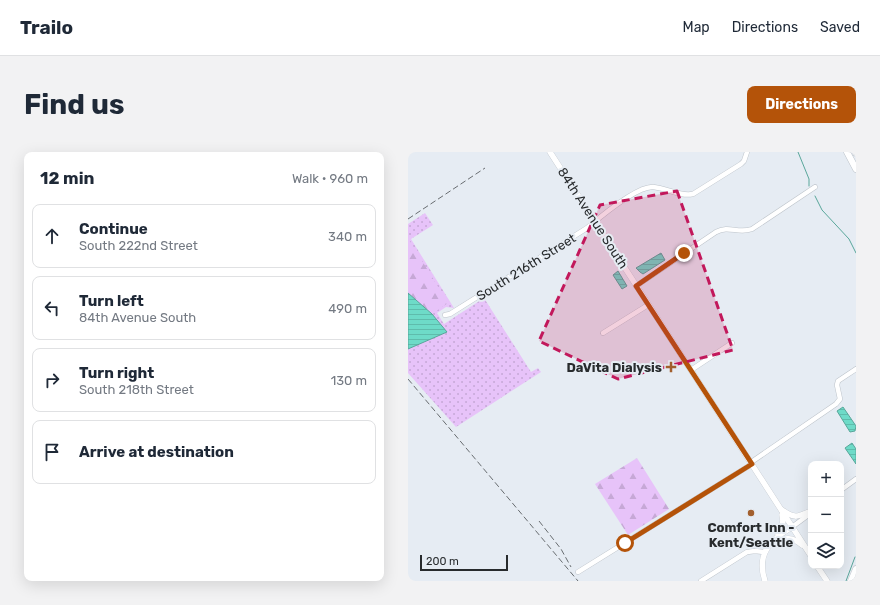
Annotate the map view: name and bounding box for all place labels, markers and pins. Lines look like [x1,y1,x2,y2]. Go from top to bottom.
place label: DaVita Dialysis [567,360,662,375]
marker: DaVita Dialysis [665,361,677,373]
marker: Comfort Inn - Kent/Seattle [746,508,756,518]
place label: Comfort Inn - Kent/Seattle [707,520,795,550]

